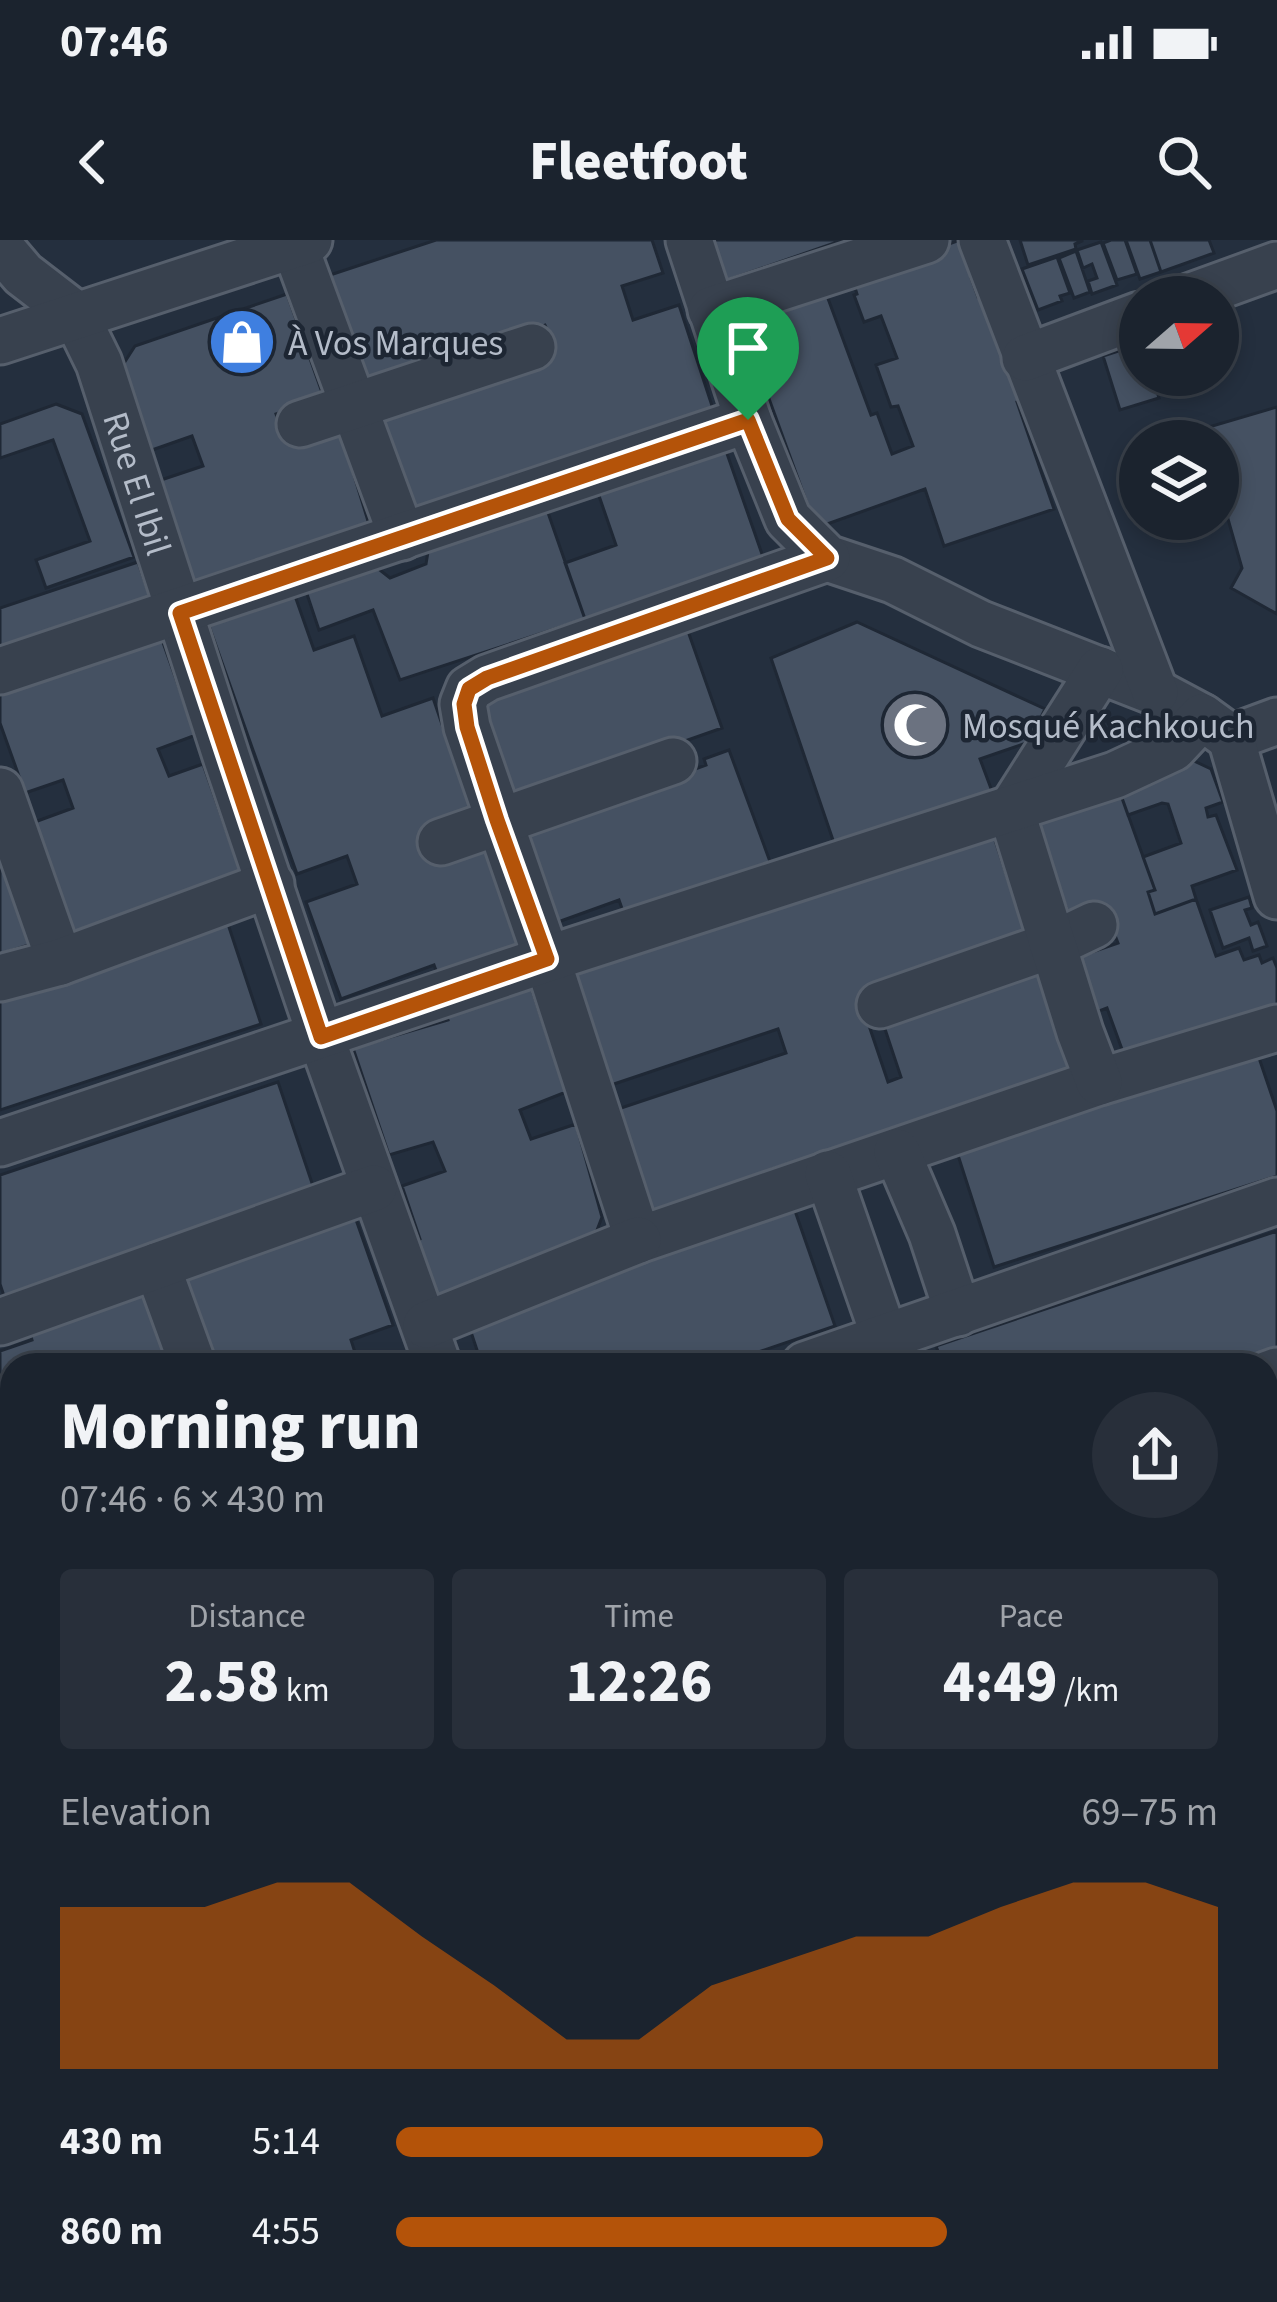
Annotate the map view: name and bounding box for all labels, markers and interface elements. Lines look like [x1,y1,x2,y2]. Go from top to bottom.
text: 07:46 [60,10,169,74]
text: Fleetfoot [529,124,748,201]
icon: back [60,129,126,195]
icon: search [1151,129,1217,195]
north arrow [1119,276,1239,396]
map controls [1119,276,1239,540]
pin [697,297,799,420]
shop icon: À Vos Marques [207,307,277,377]
icon: arrive [715,315,781,381]
place label: À Vos Marques [288,318,503,369]
street label: Rue El Ibil [89,405,183,562]
button: layers [1119,420,1239,540]
mosque icon: Mosqué Kachkouch [880,690,950,760]
place label: Mosqué Kachkouch [962,701,1255,752]
text: Morning run [60,1380,421,1474]
button: share [1092,1392,1218,1518]
text: 07:46 · 6 × 430 m [60,1472,325,1528]
text: Distance [188,1593,306,1640]
text: Time [604,1593,674,1640]
text: Pace [999,1593,1063,1640]
text: 2.58 [164,1640,279,1725]
text: 12:26 [566,1640,712,1725]
text: 4:49 [943,1640,1057,1725]
text: km [279,1667,330,1714]
text: /km [1057,1667,1119,1714]
text: Elevation [60,1785,212,1841]
text: 69–75 m [1082,1785,1218,1841]
text: 430 m [60,2114,163,2170]
text: 5:14 [252,2114,320,2170]
text: 860 m [60,2204,163,2260]
text: 4:55 [252,2204,320,2260]

